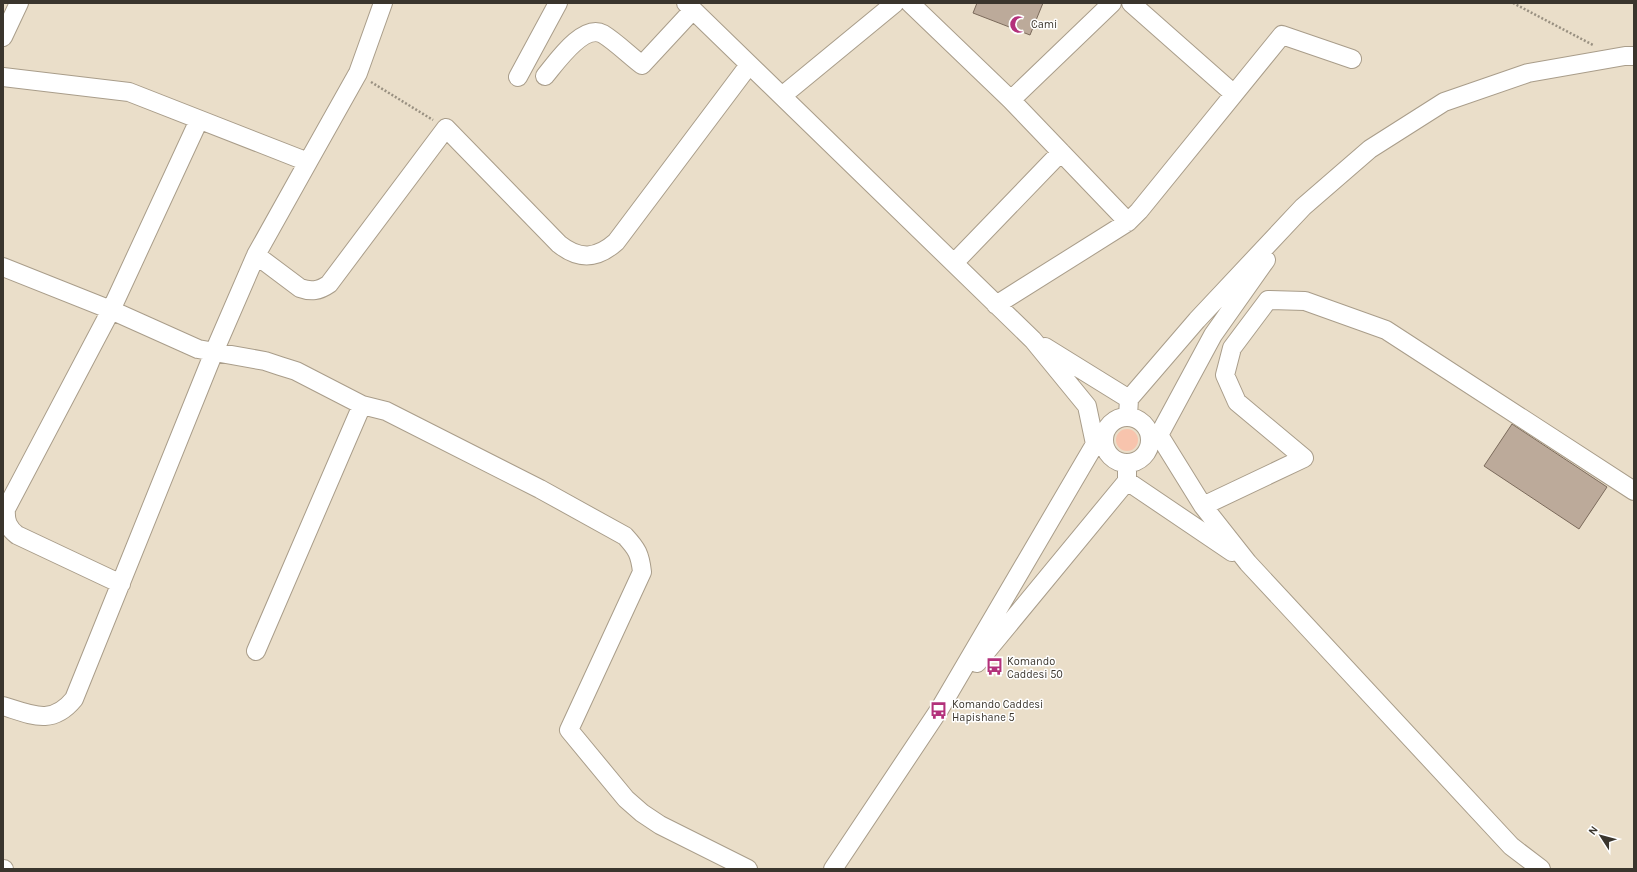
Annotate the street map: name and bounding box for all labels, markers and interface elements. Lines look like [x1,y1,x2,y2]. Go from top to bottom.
mosque icon: Cami [1008,14,1028,34]
place label: Cami [1031,18,1057,31]
place label: Komando Caddesi 50 [1007,655,1063,681]
bus stop icon: Komando Caddesi 50 [984,657,1004,677]
place label: Komando Caddesi Hapishane 5 [952,698,1043,724]
bus stop icon: Komando Caddesi Hapishane 5 [929,700,949,720]
north arrow [1581,816,1621,856]
text: N [1586,823,1601,837]

